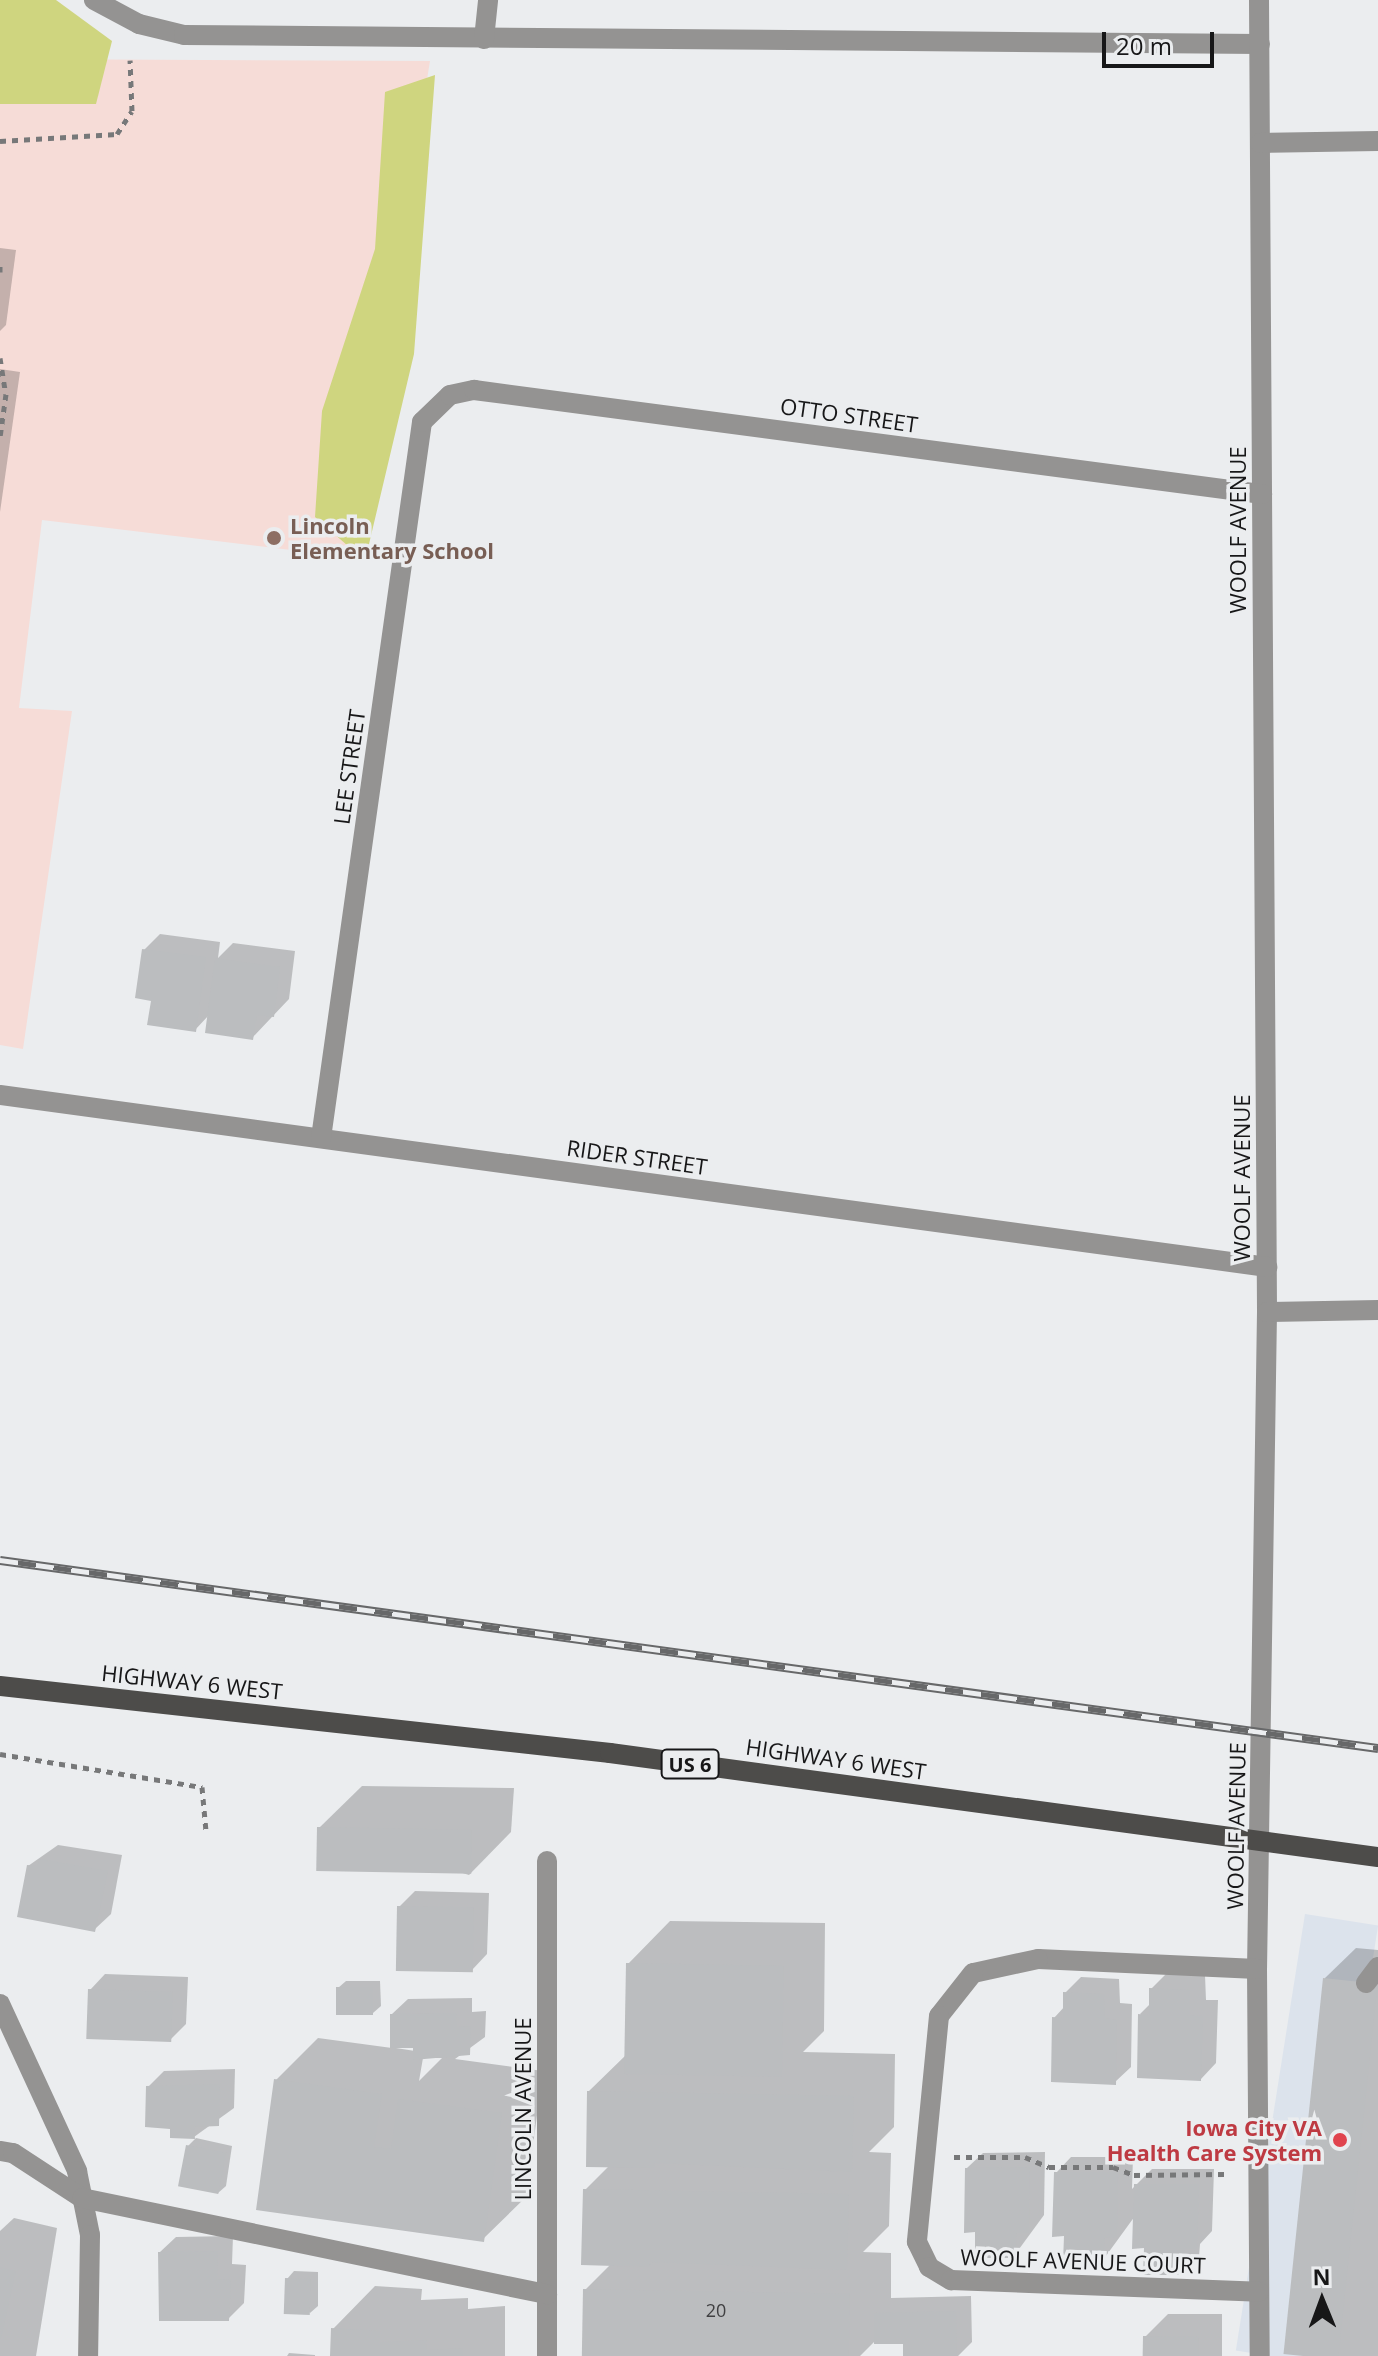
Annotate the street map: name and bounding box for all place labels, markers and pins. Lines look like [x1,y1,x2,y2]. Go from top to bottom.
place label: Lincoln Elementary School [290,512,494,564]
marker: Lincoln Elementary School [265,529,283,547]
place label: Iowa City VA Health Care System [1107,2114,1322,2166]
marker: Iowa City VA Health Care System [1329,2129,1351,2151]

